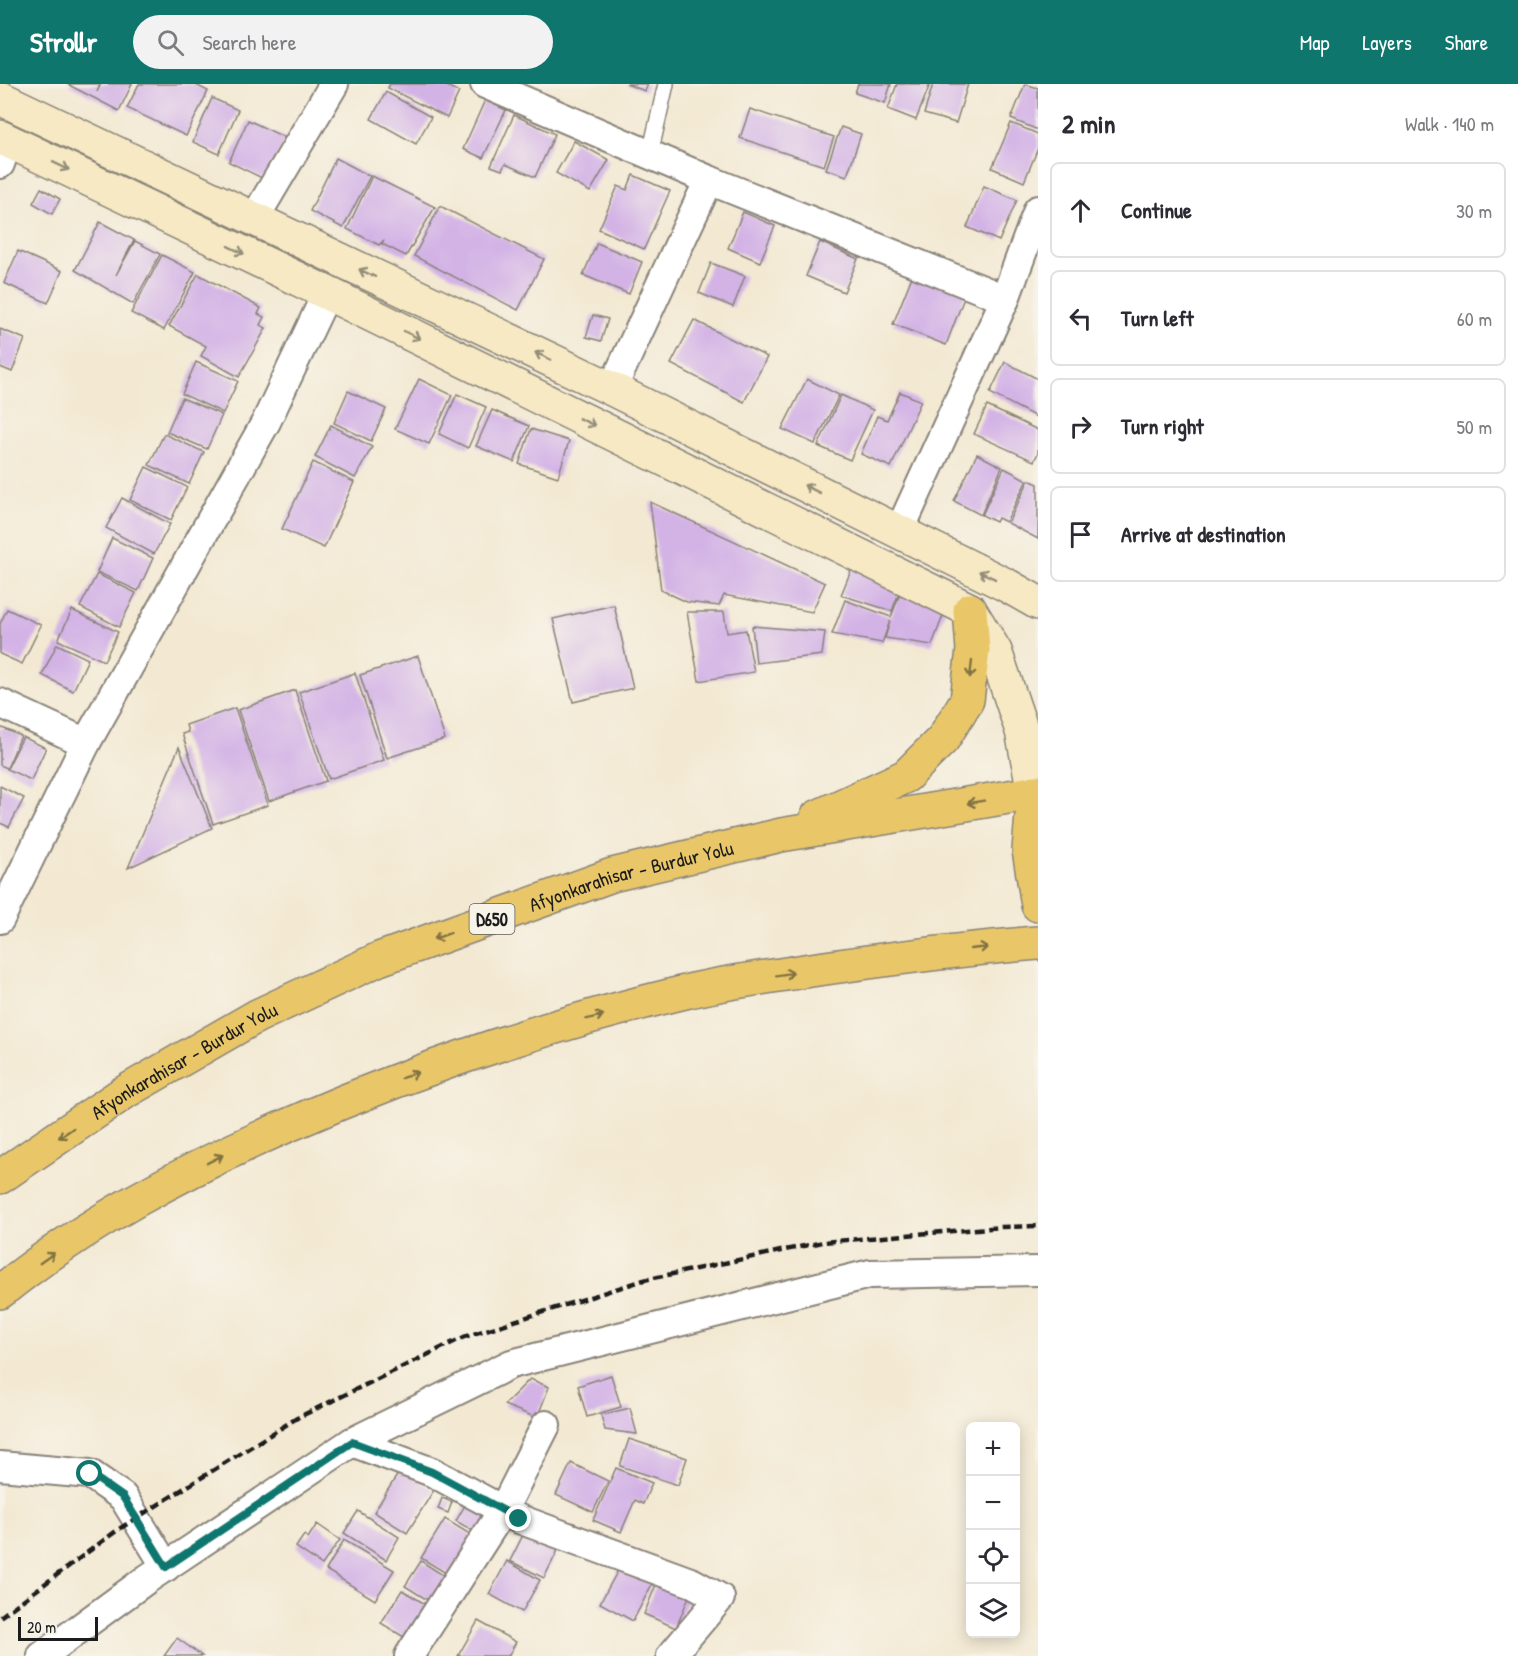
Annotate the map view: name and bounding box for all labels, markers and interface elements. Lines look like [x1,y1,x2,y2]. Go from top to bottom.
search box [133,15,553,69]
text: Strollr [30,23,97,61]
icon: search [154,26,187,59]
text: Search here [202,27,296,57]
text: Map [1300,28,1329,57]
text: Layers [1362,28,1412,57]
text: Share [1445,28,1488,57]
text: 2 min [1062,106,1115,141]
text: Walk · 140 m [1405,110,1494,137]
one-way arrow [51,160,69,172]
icon: ahead [1064,194,1097,227]
text: Continue [1121,195,1192,225]
text: 30 m [1456,197,1492,224]
one-way arrow [227,245,245,257]
one-way arrow [358,266,376,278]
icon: left [1064,302,1097,335]
text: Turn left [1121,303,1194,333]
text: 60 m [1457,305,1492,332]
one-way arrow [402,330,420,342]
one-way arrow [534,350,552,362]
icon: right [1064,410,1097,443]
text: Turn right [1121,411,1204,441]
text: 50 m [1456,413,1492,440]
one-way arrow [577,416,595,428]
one-way arrow [803,482,821,494]
icon: arrive [1064,518,1097,551]
text: Arrive at destination [1121,519,1286,549]
one-way arrow [978,569,996,581]
one-way arrow [965,658,976,678]
one-way arrow [967,796,987,807]
street label: Afyonkarahisar - Burdur Yolu [525,833,736,917]
road number: D650 [470,904,514,934]
one-way arrow [434,932,452,943]
one-way arrow [968,942,988,953]
one-way arrow [775,969,795,980]
street label: Afyonkarahisar - Burdur Yolu [85,995,281,1125]
one-way arrow [586,1010,605,1022]
one-way arrow [400,1069,418,1080]
one-way arrow [58,1127,75,1139]
one-way arrow [206,1153,224,1165]
one-way arrow [38,1251,54,1264]
map controls [966,1422,1020,1638]
button: + [966,1422,1020,1476]
route start [76,1460,102,1486]
button: − [966,1476,1020,1530]
route end [505,1505,531,1531]
button: locate [966,1530,1020,1584]
button: layers [966,1584,1020,1638]
scale bar [18,1614,98,1642]
text: 20 m [27,1616,56,1638]

